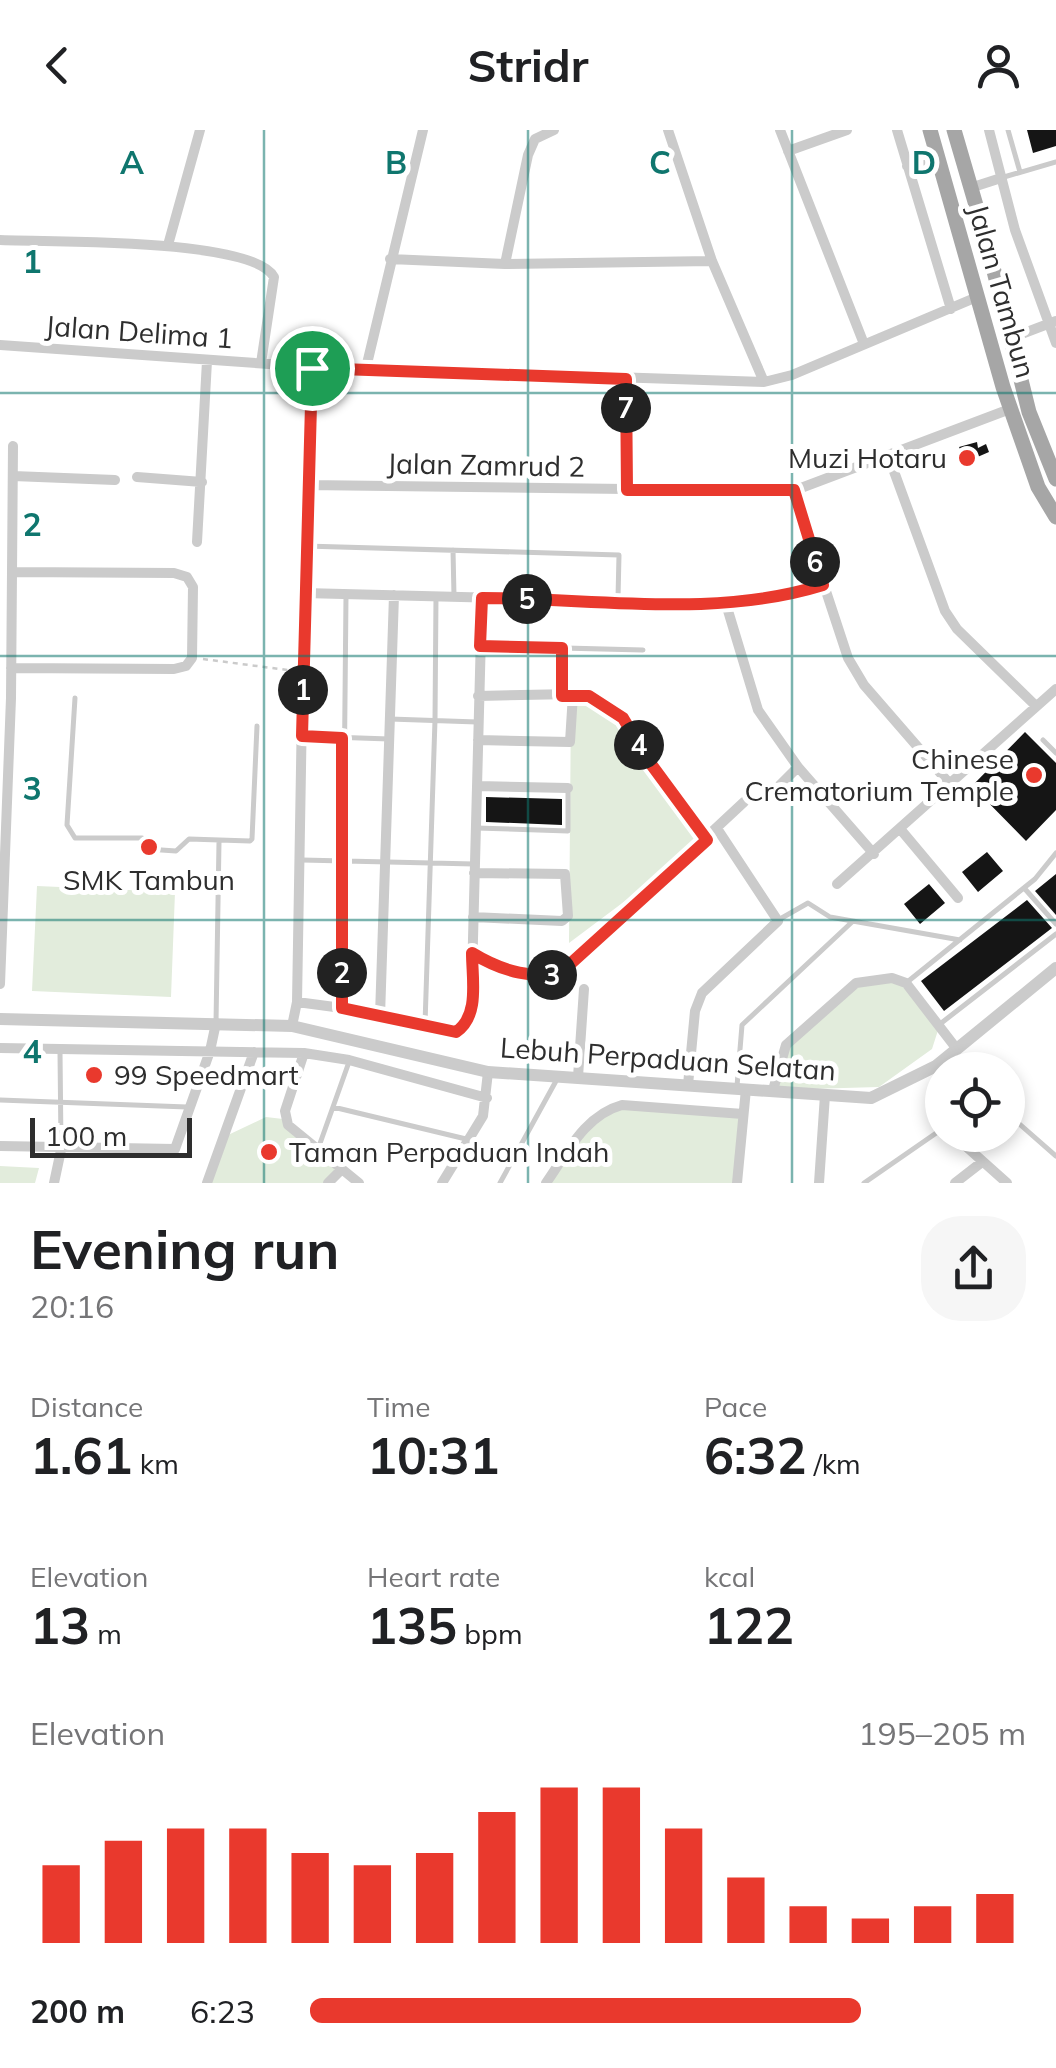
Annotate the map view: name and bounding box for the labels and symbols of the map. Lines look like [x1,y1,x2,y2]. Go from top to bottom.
text: A [120,142,144,182]
text: B [385,142,407,182]
text: C [649,142,671,182]
text: D [912,142,936,182]
street label: Jalan Tambun [961,200,1044,382]
text: 1 [22,241,42,281]
street label: Jalan Delima 1 [44,307,234,356]
pin [270,326,355,411]
pin: 7 [601,383,651,433]
place label: Muzi Hotaru [788,440,947,475]
street label: Jalan Zamrud 2 [387,445,585,484]
marker: Muzi Hotaru [956,447,978,469]
text: 2 [22,504,42,544]
pin: 6 [790,537,840,587]
pin: 5 [502,574,552,624]
pin: 1 [278,665,328,715]
pin: 4 [614,720,664,770]
place label: Chinese Crematorium Temple [744,741,1014,808]
marker: Chinese Crematorium Temple [1023,764,1045,786]
text: 3 [22,768,42,808]
marker: SMK Tambun [138,836,160,858]
place label: SMK Tambun [63,862,235,897]
pin: 2 [317,948,367,998]
pin: 3 [527,950,577,1000]
street label: Lebuh Perpaduan Selatan [499,1029,837,1088]
text: 4 [22,1031,42,1071]
place label: 99 Speedmart [114,1057,299,1092]
marker: 99 Speedmart [83,1064,105,1086]
scale bar [30,1113,192,1158]
place label: Taman Perpaduan Indah [289,1134,609,1169]
marker: Taman Perpaduan Indah [258,1141,280,1163]

